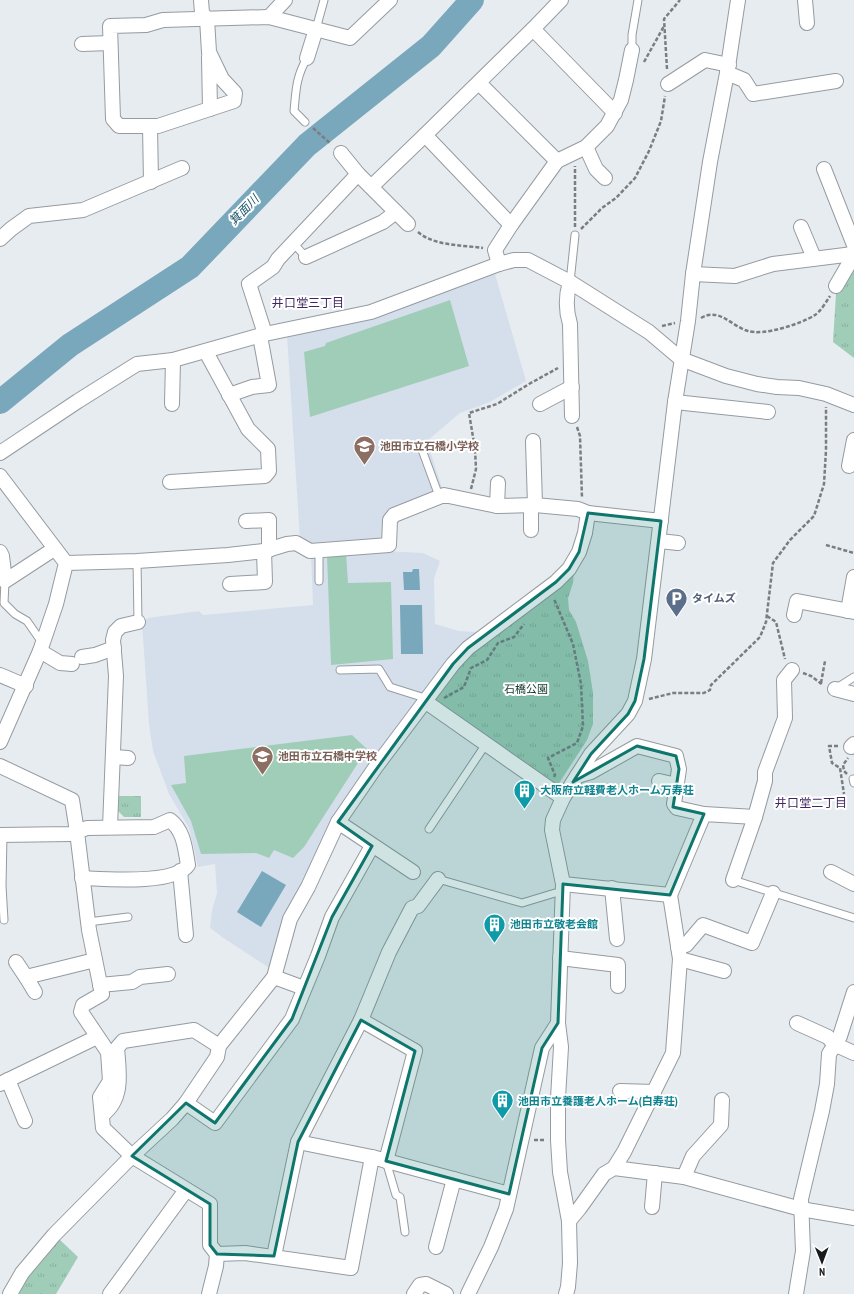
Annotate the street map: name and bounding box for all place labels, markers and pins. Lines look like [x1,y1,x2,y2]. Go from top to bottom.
school or university icon: 池田市立石橋小学校 [352,433,378,466]
place label: 池田市立石橋小学校 [380,439,479,453]
parking icon: タイムズ [664,585,690,618]
place label: タイムズ [692,591,736,605]
school or university icon: 池田市立石橋中学校 [250,743,276,776]
place label: 池田市立石橋中学校 [278,749,377,763]
building icon: 大阪府立軽費老人ホーム万寿荘 [512,777,538,810]
place label: 大阪府立軽費老人ホーム万寿荘 [540,783,694,797]
building icon: 池田市立敬老会館 [481,911,507,944]
place label: 池田市立敬老会館 [510,917,598,931]
building icon: 池田市立養護老人ホーム(白寿荘) [490,1088,516,1121]
place label: 池田市立養護老人ホーム(白寿荘) [518,1094,678,1108]

